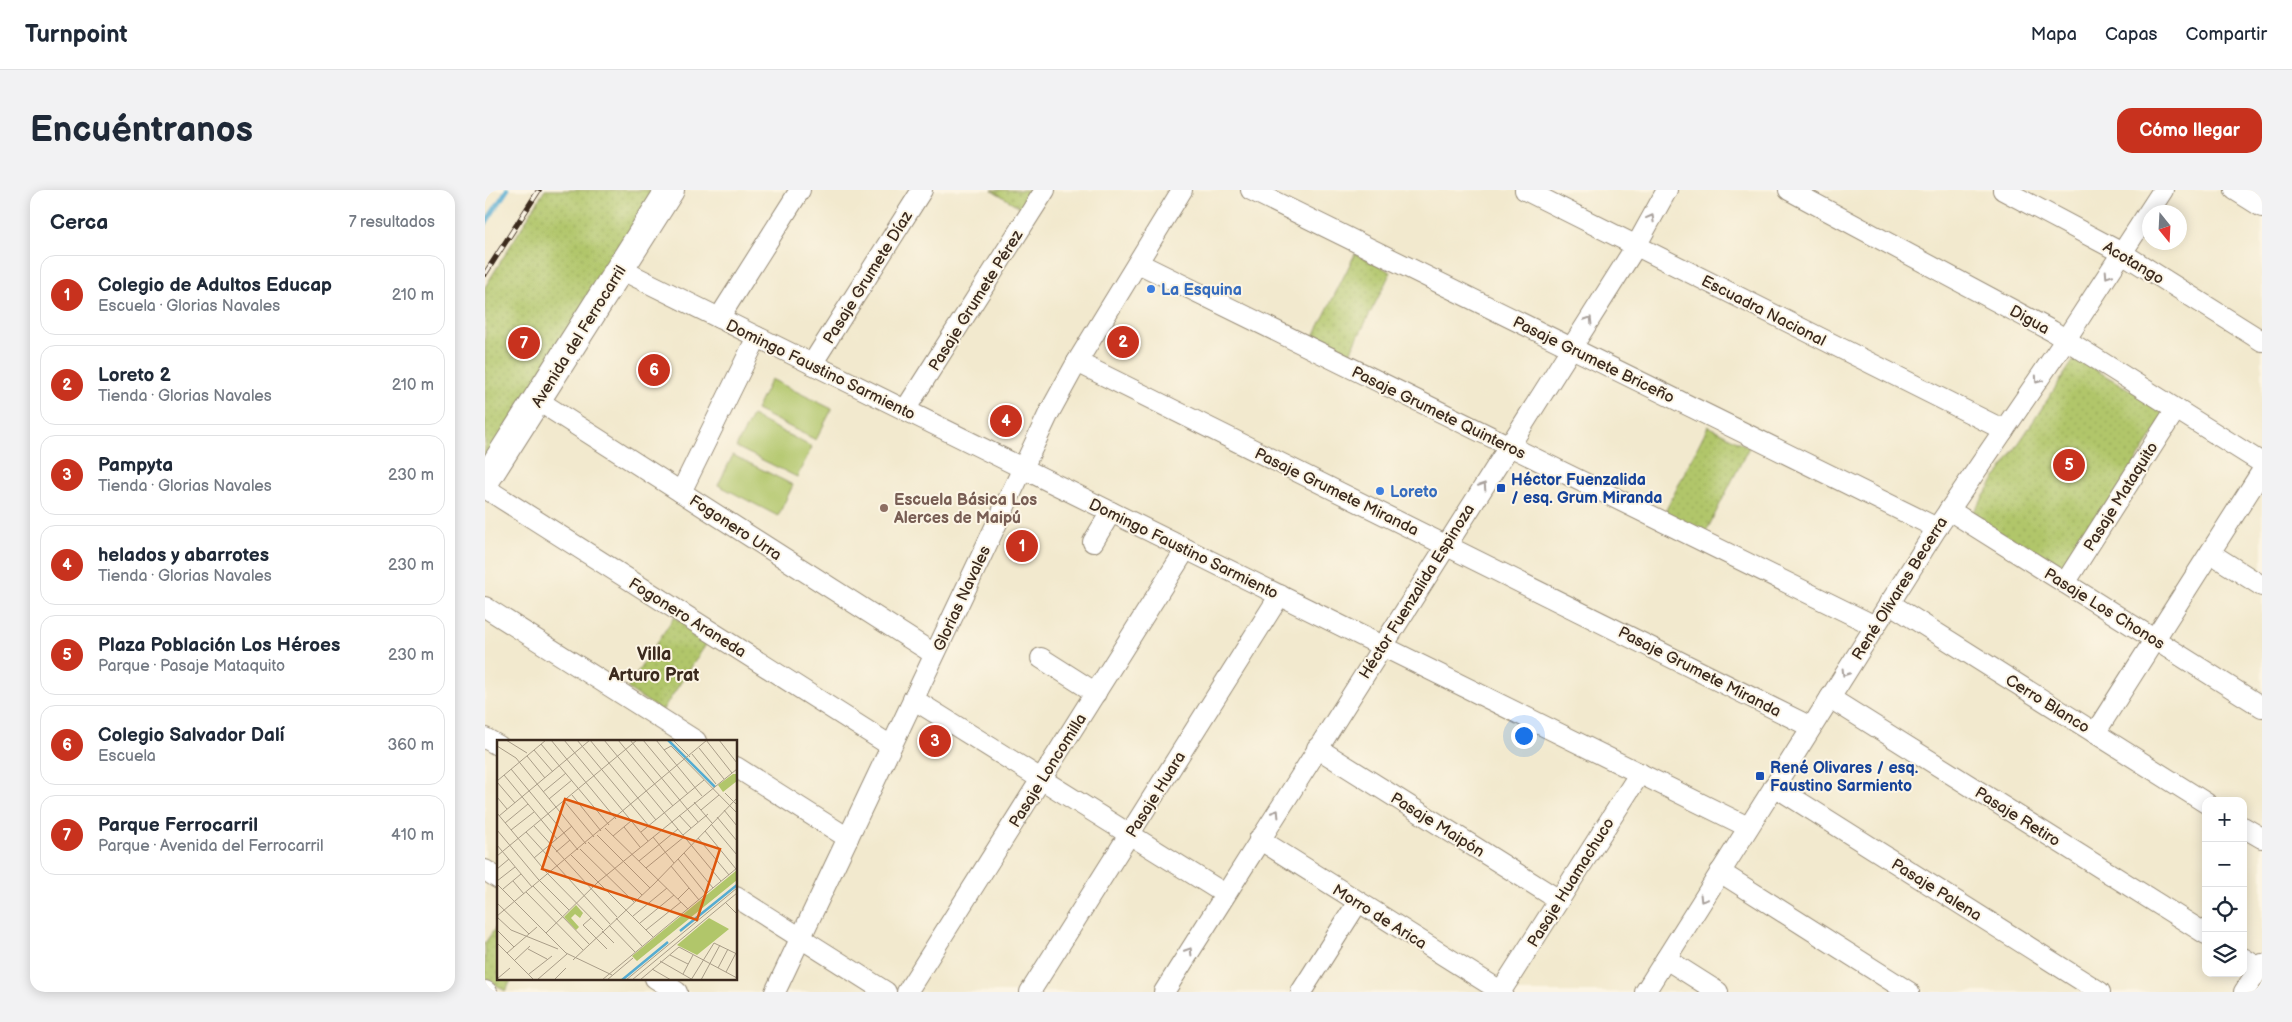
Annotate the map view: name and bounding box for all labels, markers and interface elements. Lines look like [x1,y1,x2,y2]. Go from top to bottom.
text: Turnpoint [25,20,128,49]
text: Mapa [2031,24,2077,45]
text: Capas [2105,24,2158,45]
text: Compartir [2186,24,2267,45]
button: Cómo llegar [2117,108,2262,153]
text: Encuéntranos [30,109,253,152]
north arrow [2142,205,2187,250]
street label: Pasaje Grumete Díaz [820,208,917,348]
text: Cerca [50,210,108,235]
text: 7 resultados [349,213,435,232]
one-way arrow [1645,214,1655,223]
street label: Pasaje Grumete Pérez [925,227,1028,375]
street label: Acotango [2099,238,2167,289]
street label: Avenida del Ferrocarril [528,262,631,411]
one-way arrow [2104,270,2114,279]
street label: Escuadra Nacional [1698,272,1829,351]
text: Colegio de Adultos Educap [98,274,332,297]
place label: La Esquina [1161,281,1242,300]
marker: La Esquina [1145,283,1157,295]
text: 1 [64,286,70,305]
text: 210 m [392,286,434,305]
text: Escuela · Glorias Navales [98,297,280,316]
street label: Digua [2006,302,2053,339]
street label: Pasaje Grumete Briceño [1509,313,1677,408]
street label: Domingo Faustino Sarmiento [723,316,918,425]
one-way arrow [1583,316,1592,326]
pin: 2 [1107,323,1139,361]
pin: 7 [508,324,540,362]
pin: 6 [638,351,670,389]
street label: Pasaje Grumete Quinteros [1348,363,1529,464]
text: Loreto 2 [98,364,171,387]
one-way arrow [2035,374,2044,383]
text: 2 [62,376,72,395]
text: 210 m [392,376,434,395]
text: Tienda · Glorias Navales [98,387,272,406]
pin: 4 [990,402,1022,440]
street label: Pasaje Mataquito [2080,439,2162,555]
street label: Pasaje Grumete Miranda [1251,444,1421,540]
pin: 5 [2053,446,2085,484]
text: Pampyta [98,454,173,477]
text: 3 [62,466,72,485]
text: 230 m [388,466,434,485]
place label: Héctor Fuenzalida / esq. Grum Miranda [1511,471,1663,508]
text: Tienda · Glorias Navales [98,477,272,496]
marker: Héctor Fuenzalida / esq. Grum Miranda [1495,482,1507,494]
place label: Loreto [1390,483,1438,502]
one-way arrow [1476,483,1486,492]
marker: Loreto [1374,485,1386,497]
street label: Fogonero Urra [686,491,785,565]
place label: Escuela Básica Los Alerces de Maipú [893,491,1037,528]
street label: Domingo Faustino Sarmiento [1086,495,1281,604]
street label: Héctor Fuenzalida Espinoza [1356,501,1479,683]
marker: Escuela Básica Los Alerces de Maipú [878,502,890,514]
street label: René Olivares Becerra [1848,514,1952,664]
pin: 1 [1006,527,1038,565]
street label: Glorias Navales [930,543,995,654]
text: helados y abarrotes [98,544,269,567]
text: 4 [62,556,72,575]
text: 230 m [388,556,434,575]
street label: Pasaje Los Chonos [2040,565,2168,654]
text: Tienda · Glorias Navales [98,567,272,586]
street label: Fogonero Araneda [625,574,749,662]
street label: Pasaje Grumete Miranda [1615,623,1784,722]
text: Plaza Población Los Héroes [98,634,340,657]
district label: Villa Arturo Prat [608,644,699,686]
text: 5 [62,646,72,665]
text: 230 m [388,646,434,665]
text: Parque · Pasaje Mataquito [98,657,285,676]
one-way arrow [1842,667,1852,676]
street label: Cerro Blanco [2002,671,2093,738]
street label: Pasaje Loncomilla [1006,710,1091,831]
pin: 3 [919,722,951,760]
your location [1511,723,1537,749]
text: Colegio Salvador Dalí [98,724,284,747]
text: 6 [62,736,72,755]
text: 360 m [387,736,434,755]
inset map [497,740,737,980]
text: Escuela [98,747,156,766]
street label: Pasaje Huara [1122,749,1190,841]
place label: René Olivares / esq. Faustino Sarmiento [1770,759,1919,796]
marker: René Olivares / esq. Faustino Sarmiento [1754,770,1766,782]
street label: Pasaje Retiro [1971,783,2063,851]
street label: Pasaje Maipón [1387,789,1488,862]
map controls [2202,797,2247,977]
button: + [2202,797,2247,842]
one-way arrow [1270,810,1279,819]
text: Parque Ferrocarril [98,814,258,837]
street label: Pasaje Huamachuco [1524,815,1619,951]
text: 7 [63,826,71,845]
text: 410 m [391,826,434,845]
text: Parque · Avenida del Ferrocarril [98,837,324,856]
button: − [2202,842,2247,887]
street label: Pasaje Palena [1888,855,1985,926]
street label: Morro de Arica [1329,881,1430,954]
button: locate [2202,887,2247,932]
one-way arrow [1700,894,1709,903]
button: layers [2202,932,2247,977]
one-way arrow [1183,947,1193,956]

